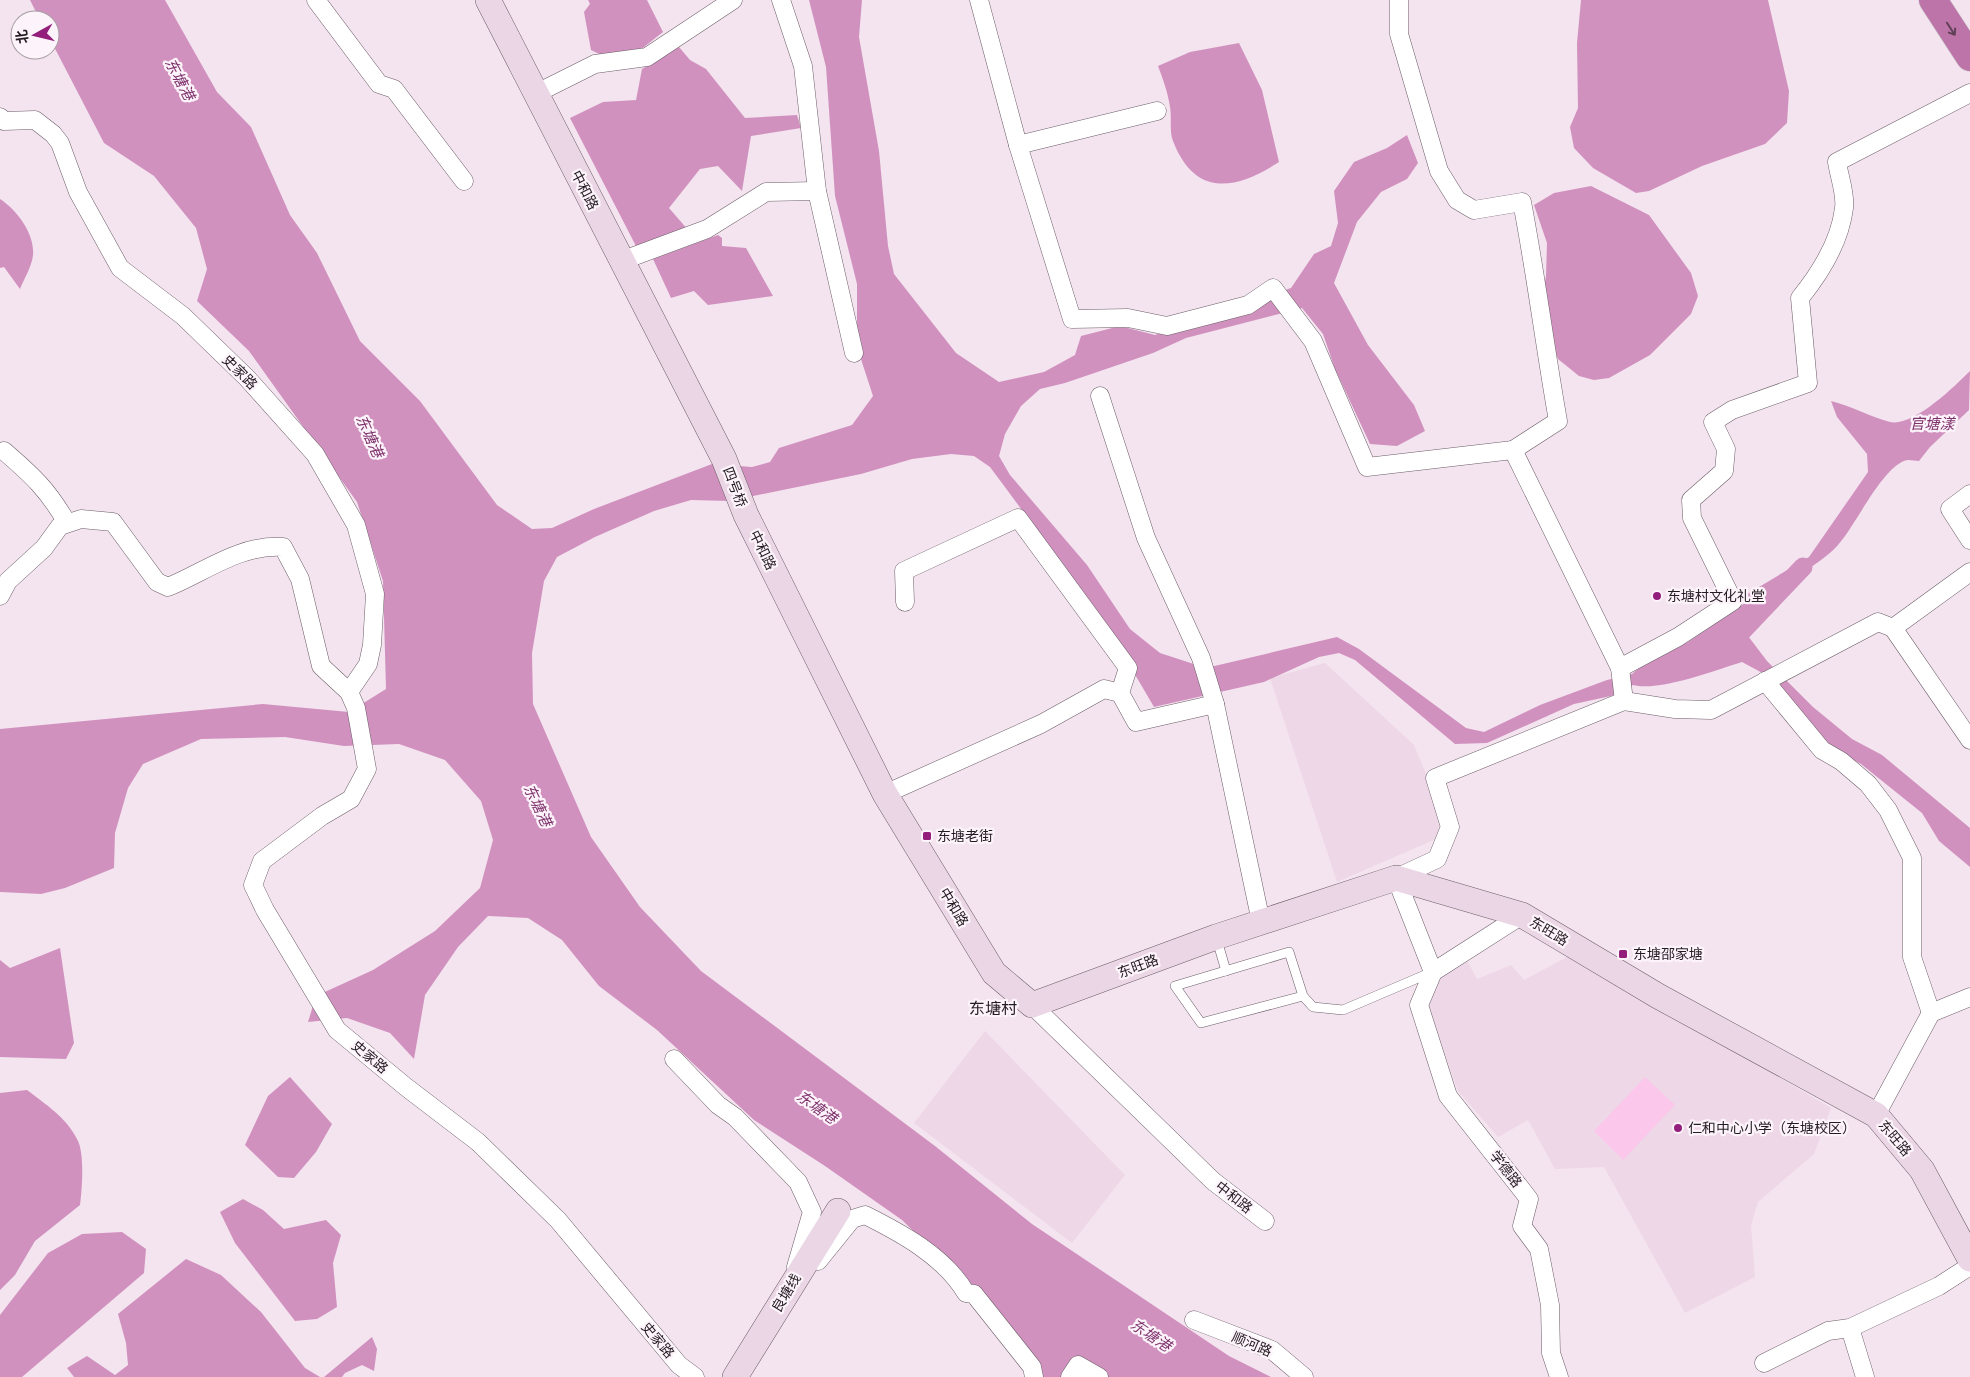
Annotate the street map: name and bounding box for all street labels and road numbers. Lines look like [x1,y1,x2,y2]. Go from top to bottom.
street label: 中和路 [567,167,603,213]
street label: 史家路 [219,351,261,393]
street label: 四号桥 [719,464,751,510]
street label: 中和路 [746,527,780,573]
street label: 中和路 [935,884,973,930]
street label: 东旺路 [1526,912,1572,950]
street label: 东旺路 [1115,950,1161,982]
street label: 史家路 [348,1037,392,1077]
street label: 东旺路 [1875,1116,1915,1160]
street label: 学德路 [1486,1147,1526,1191]
street label: 中和路 [1212,1177,1256,1217]
street label: 良塘线 [767,1270,805,1316]
street label: 史家路 [638,1318,678,1362]
street label: 顺河路 [1229,1328,1275,1360]

